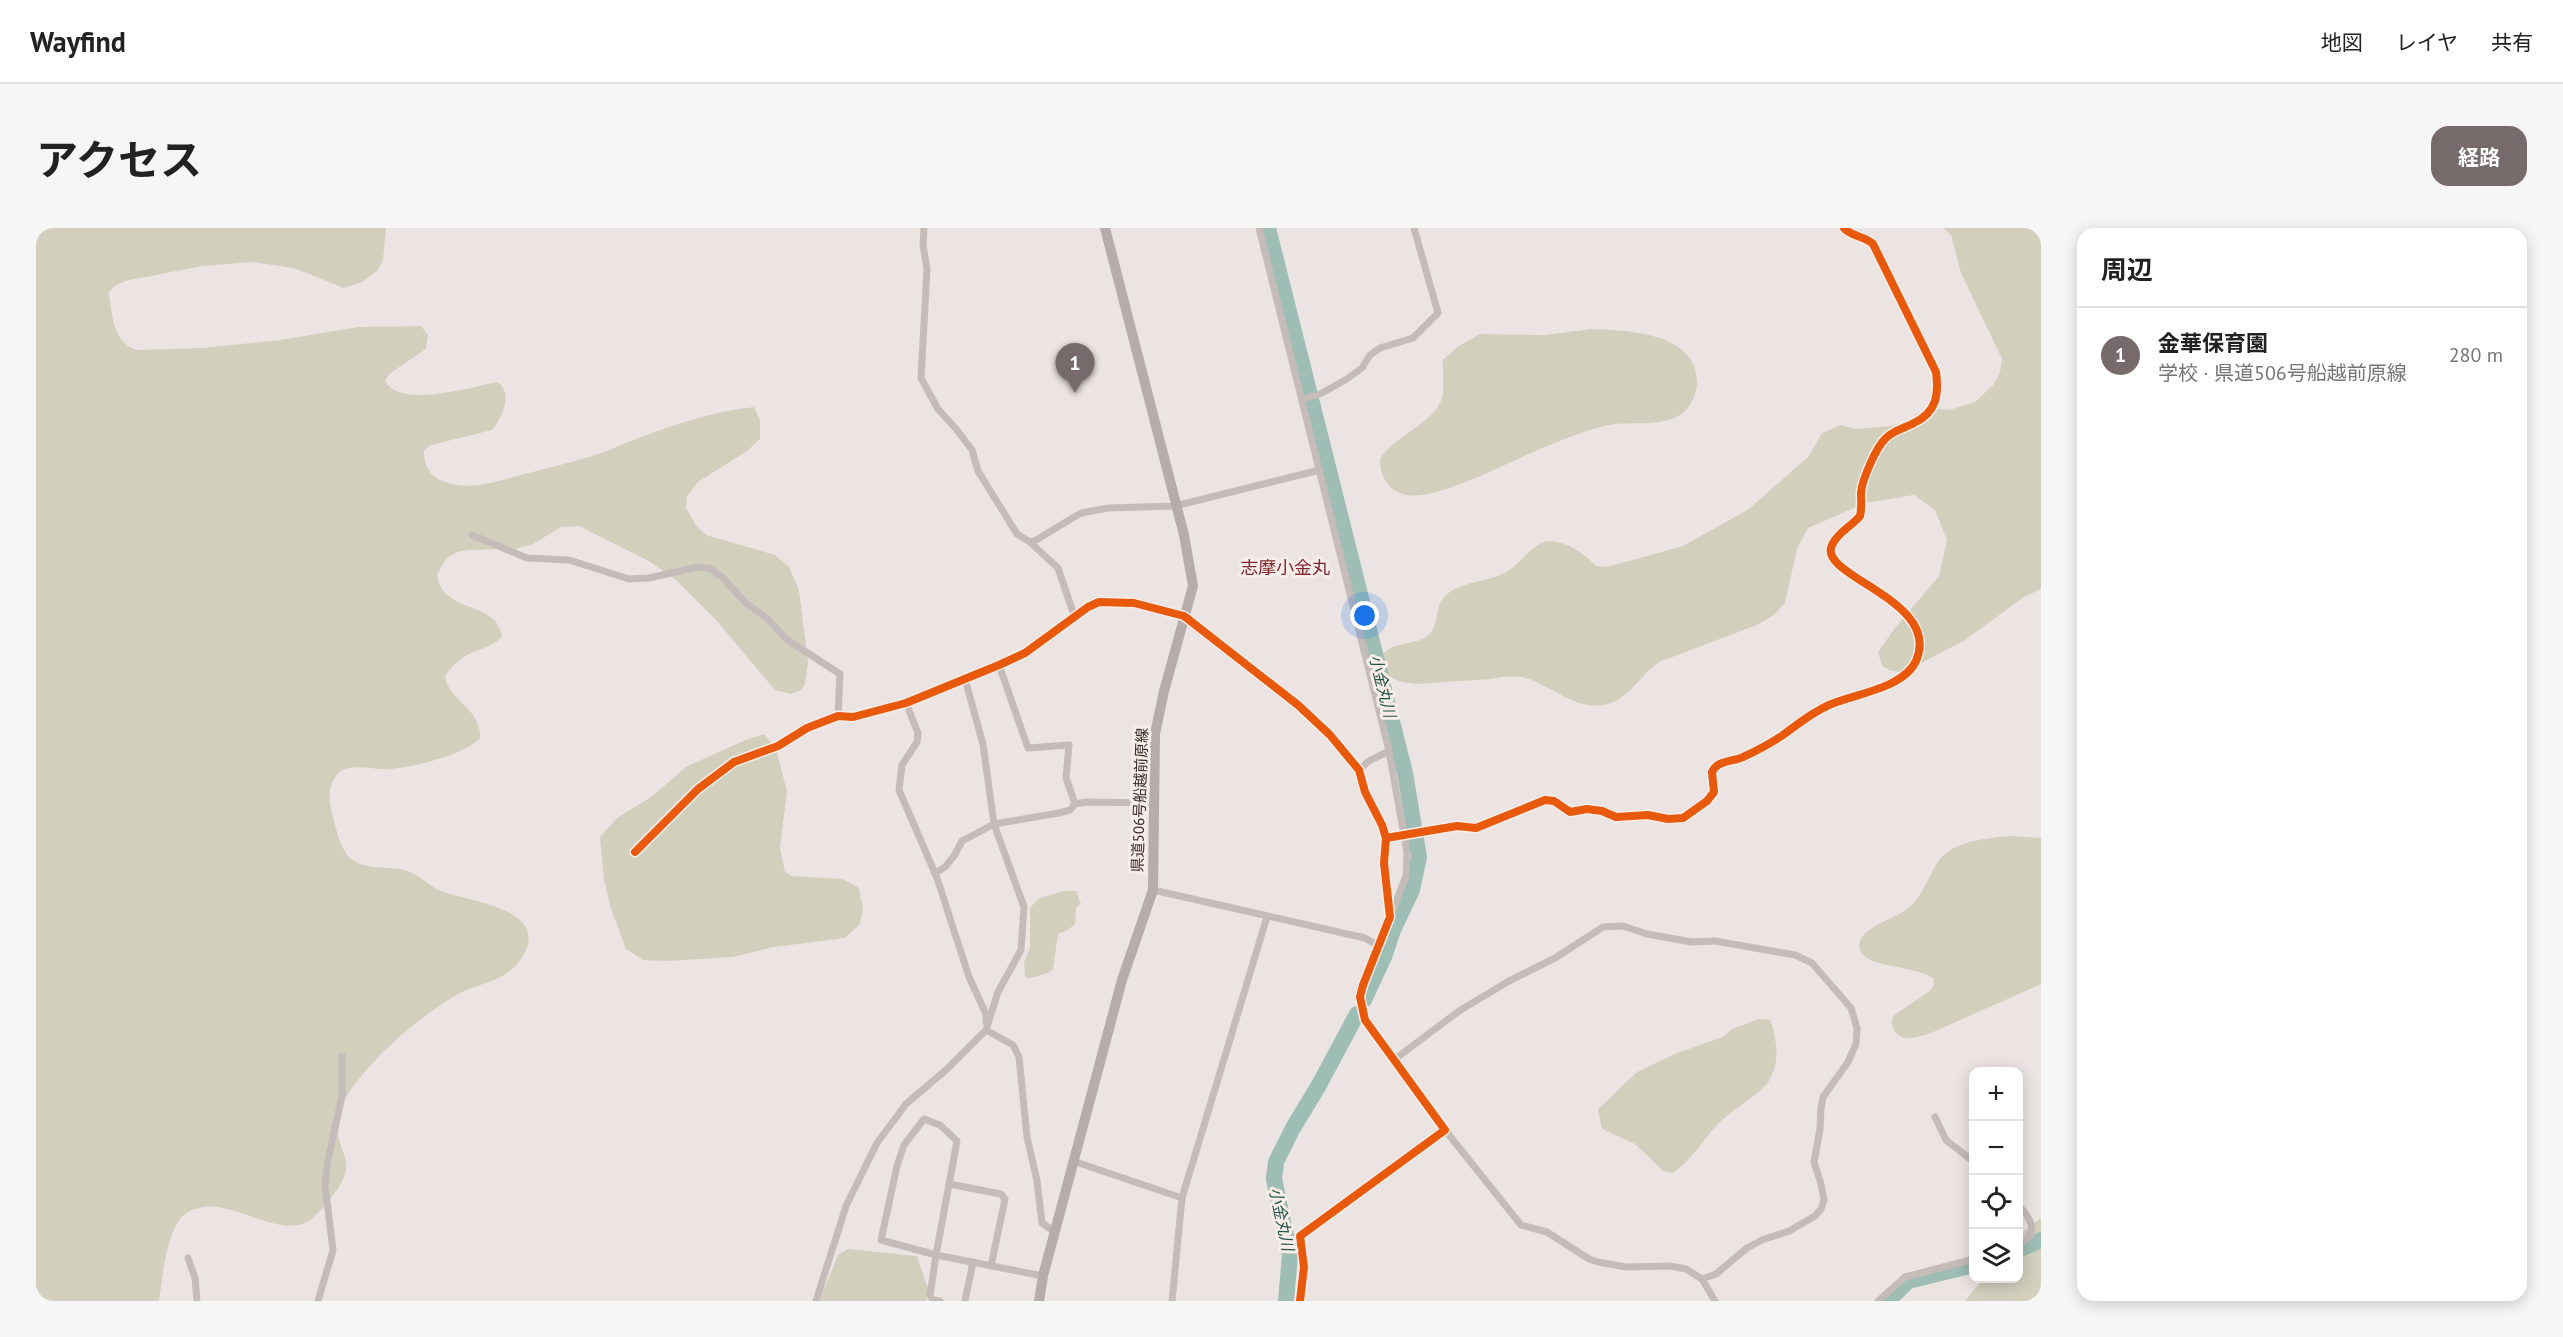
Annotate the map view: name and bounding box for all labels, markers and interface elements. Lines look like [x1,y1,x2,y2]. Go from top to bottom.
text: Wayfind [30,23,126,60]
text: 地図 [2321,29,2363,56]
text: レイヤ [2396,29,2458,56]
text: 共有 [2491,29,2533,56]
button: 経路 [2431,126,2527,186]
text: アクセス [36,132,202,187]
text: 周辺 [2101,253,2153,286]
text: 金華保育園 [2158,329,2268,357]
text: 1 [2115,342,2126,368]
text: 280 m [2449,342,2503,368]
pin: 1 [1056,344,1094,393]
text: 学校 · 県道506号船越前原線 [2158,360,2407,386]
district label: 志摩小金丸 [1240,556,1330,579]
your location [1350,601,1379,630]
water label: 小金丸川 [1366,653,1401,721]
street label: 県道506号船越前原線 [1127,727,1152,873]
map controls [1969,1067,2023,1283]
button: + [1969,1067,2023,1121]
button: − [1969,1121,2023,1175]
button: locate [1969,1175,2023,1229]
water label: 小金丸川 [1266,1186,1299,1254]
button: layers [1969,1229,2023,1283]

